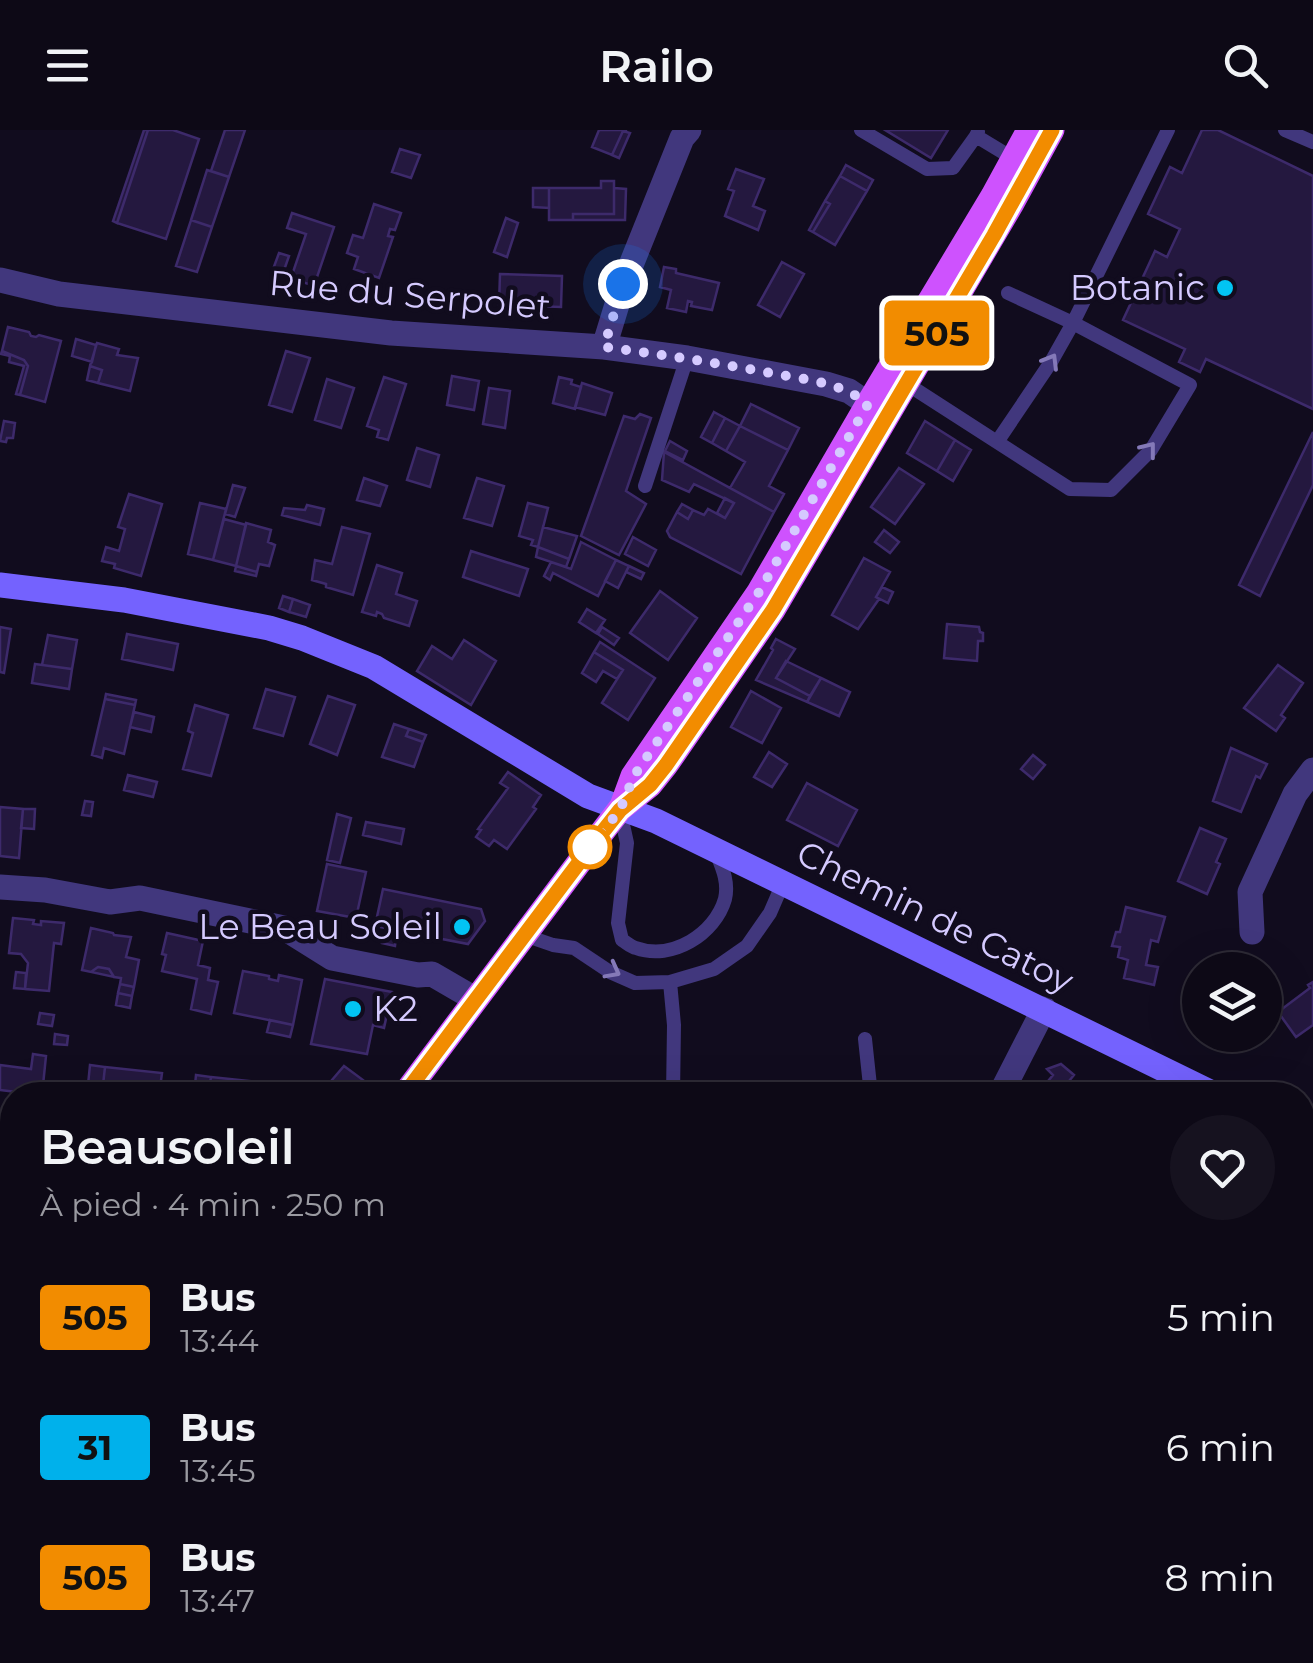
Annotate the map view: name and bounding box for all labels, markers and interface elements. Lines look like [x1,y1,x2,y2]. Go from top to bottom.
icon: menu [40,38,95,93]
text: Railo [599,38,714,93]
icon: search [1218,38,1273,93]
your location [598,259,648,309]
street label: Rue du Serpolet [267,261,553,328]
place label: Botanic [1070,266,1205,309]
marker: Botanic [1214,277,1236,299]
line badge: 505 [880,300,994,366]
text: 505 [904,312,970,355]
one-way arrow [1039,354,1058,372]
one-way arrow [1138,442,1155,460]
unlabelled marker [569,826,611,868]
street label: Chemin de Catoy [790,831,1080,1002]
place label: Le Beau Soleil [198,905,442,948]
marker: Le Beau Soleil [451,916,473,938]
map controls [1182,952,1282,1052]
button: layers [1182,952,1282,1052]
one-way arrow [602,959,620,979]
place label: K2 [373,987,418,1030]
marker: K2 [342,998,364,1020]
button: heart [1170,1115,1275,1220]
text: Beausoleil [40,1118,295,1176]
text: À pied · 4 min · 250 m [40,1185,386,1224]
text: Bus [180,1274,255,1321]
text: 5 min [1167,1294,1275,1341]
text: 505 [62,1296,128,1339]
text: 13:44 [180,1321,259,1360]
text: Bus [180,1404,255,1451]
text: 6 min [1166,1424,1275,1471]
text: 31 [78,1426,112,1469]
text: 13:45 [180,1451,256,1490]
text: Bus [180,1534,255,1581]
text: 8 min [1165,1554,1275,1601]
text: 505 [62,1556,128,1599]
text: 13:47 [180,1581,255,1620]

